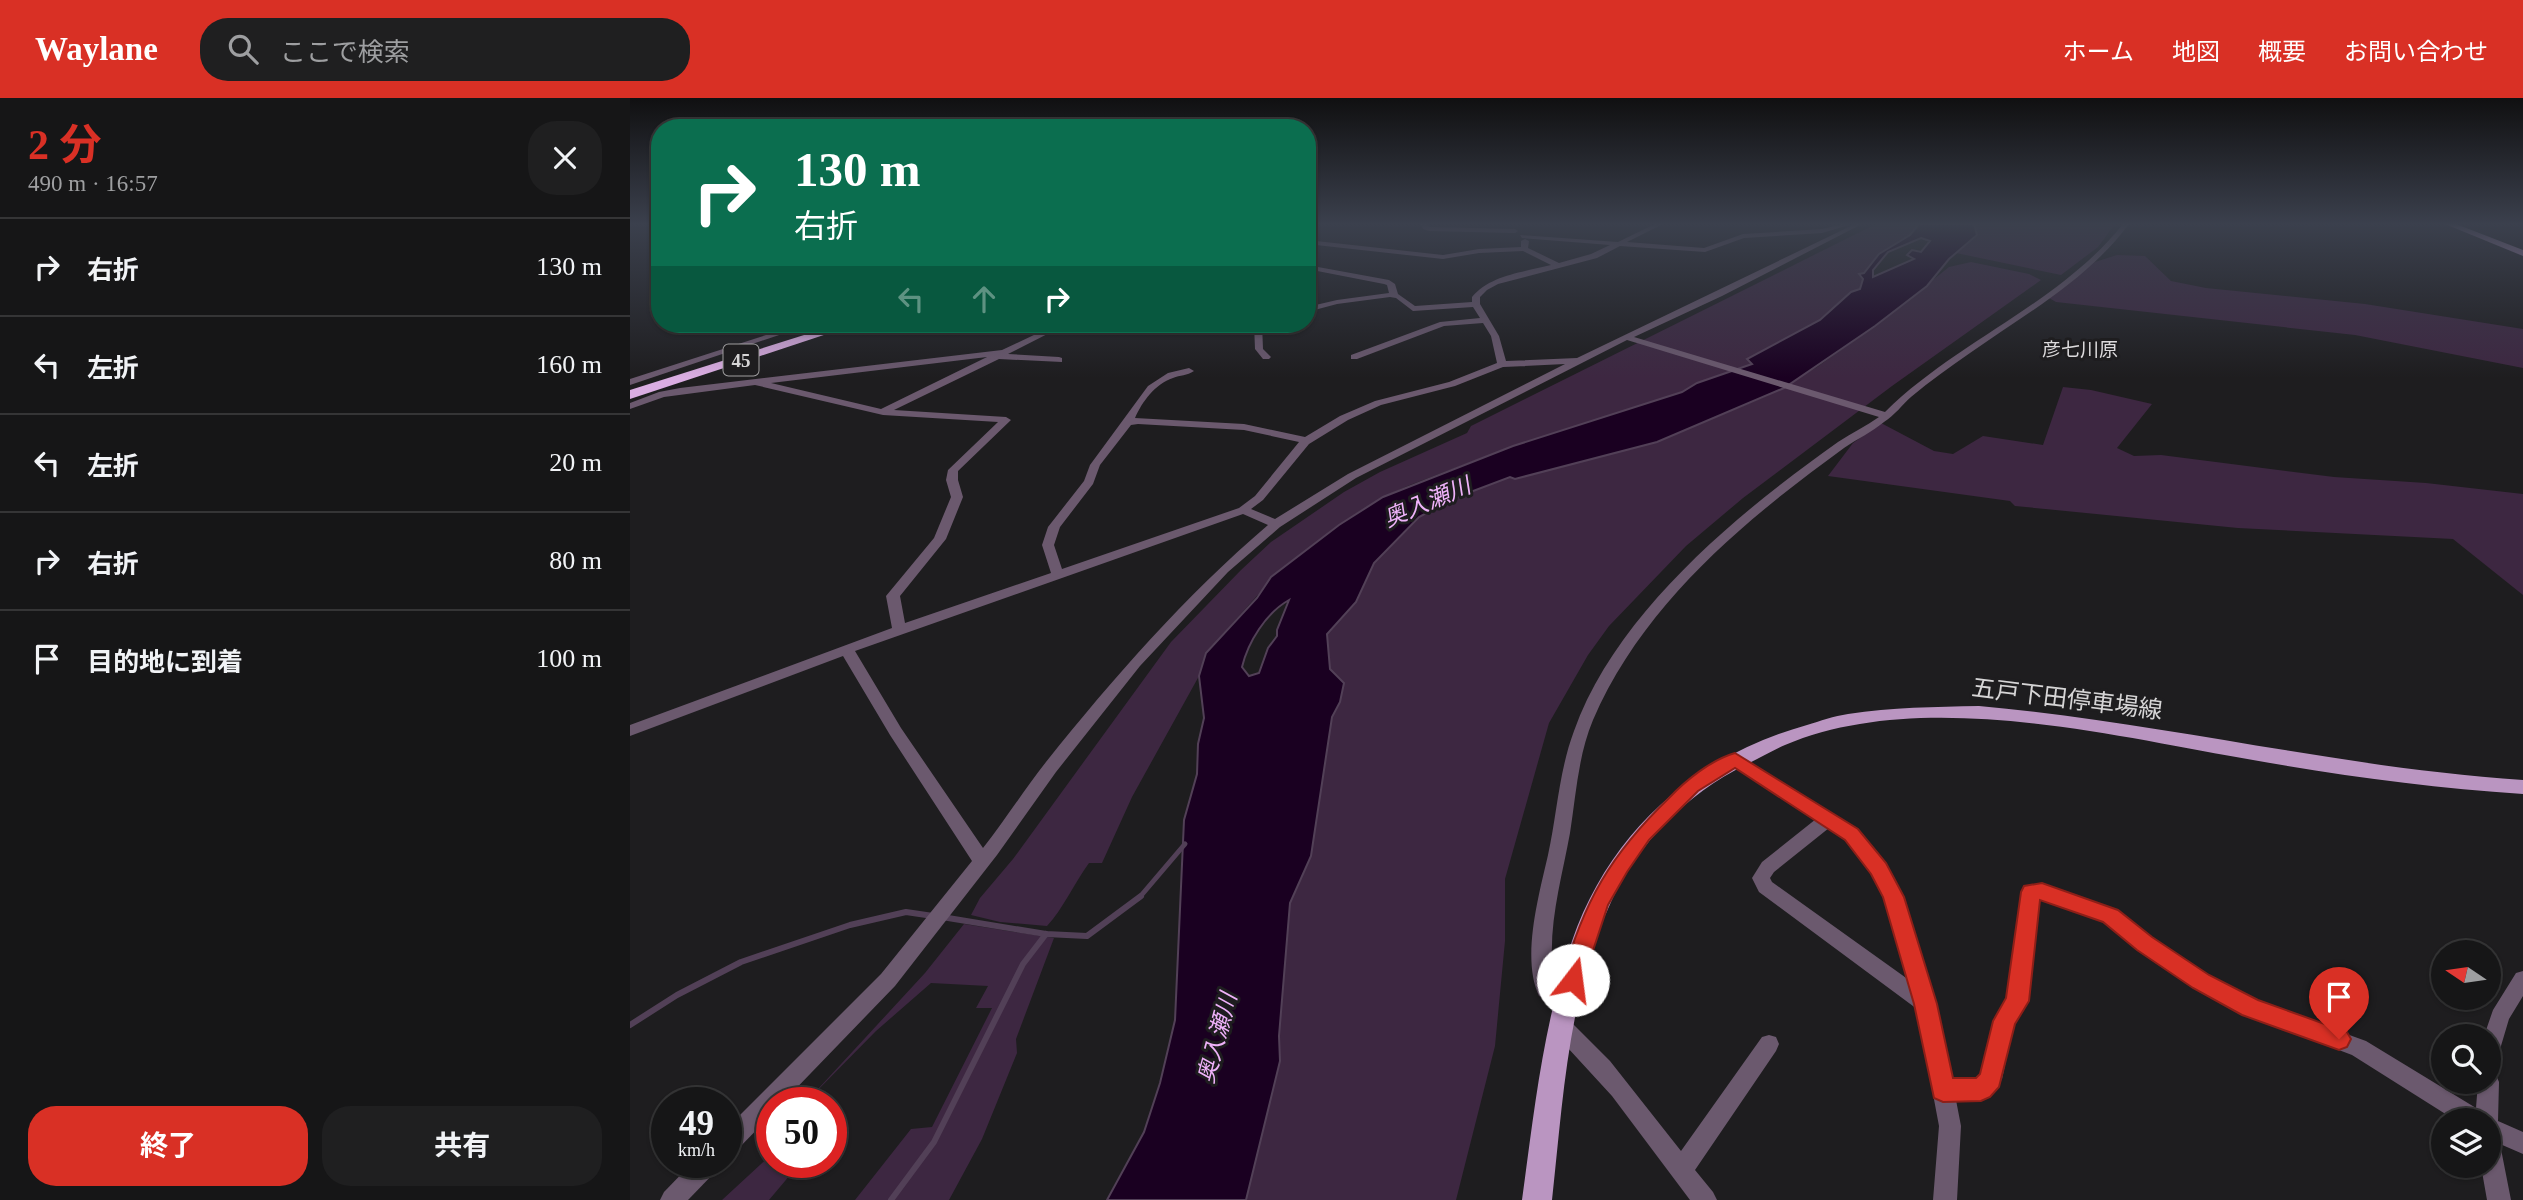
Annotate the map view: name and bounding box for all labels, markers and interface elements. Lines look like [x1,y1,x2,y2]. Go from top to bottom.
search box [200,18,690,81]
icon: search [224,30,262,68]
text: Waylane [35,31,158,67]
text: ここで検索 [280,38,410,67]
text: ホーム [2063,39,2134,65]
text: 地図 [2172,39,2220,65]
text: 概要 [2258,39,2306,65]
text: お問い合わせ [2344,39,2488,65]
button: close [528,121,602,195]
text: 2 分 [28,122,102,168]
text: 130 m [794,142,921,197]
icon: right [679,147,770,238]
text: 490 m · 16:57 [28,171,158,196]
text: 右折 [794,208,858,244]
icon: right [28,248,66,286]
text: 130 m [536,252,602,281]
text: 右折 [87,256,139,285]
icon: left [892,280,930,318]
icon: ahead [965,280,1003,318]
icon: right [1038,280,1076,318]
district label: 彦七川原 [2042,339,2118,360]
road number: 45 [724,344,758,376]
icon: left [28,346,66,384]
text: 160 m [536,350,602,379]
text: 左折 [87,354,139,383]
icon: left [28,444,66,482]
text: 20 m [549,448,602,477]
text: 左折 [87,452,139,481]
water label: 奥入瀬川 [1380,472,1477,532]
icon: right [28,542,66,580]
text: 80 m [549,546,602,575]
text: 右折 [87,550,139,579]
icon: arrive [28,640,66,678]
text: 100 m [536,644,602,673]
text: 目的地に到着 [87,648,243,677]
street label: 五戸下田停車場線 [1970,674,2164,724]
north arrow [2431,940,2501,1010]
map controls [2431,940,2501,1178]
position arrow [1536,943,1610,1017]
pin [2309,967,2369,1039]
icon: arrive [2320,978,2358,1016]
water label: 奥入瀬川 [1194,988,1242,1086]
button: search [2431,1024,2501,1094]
speed limit sign: 50 [756,1087,847,1178]
text: 49 [679,1104,714,1143]
button: 終了 [28,1106,308,1186]
button: 共有 [322,1106,602,1186]
button: layers [2431,1108,2501,1178]
text: km/h [678,1140,715,1160]

